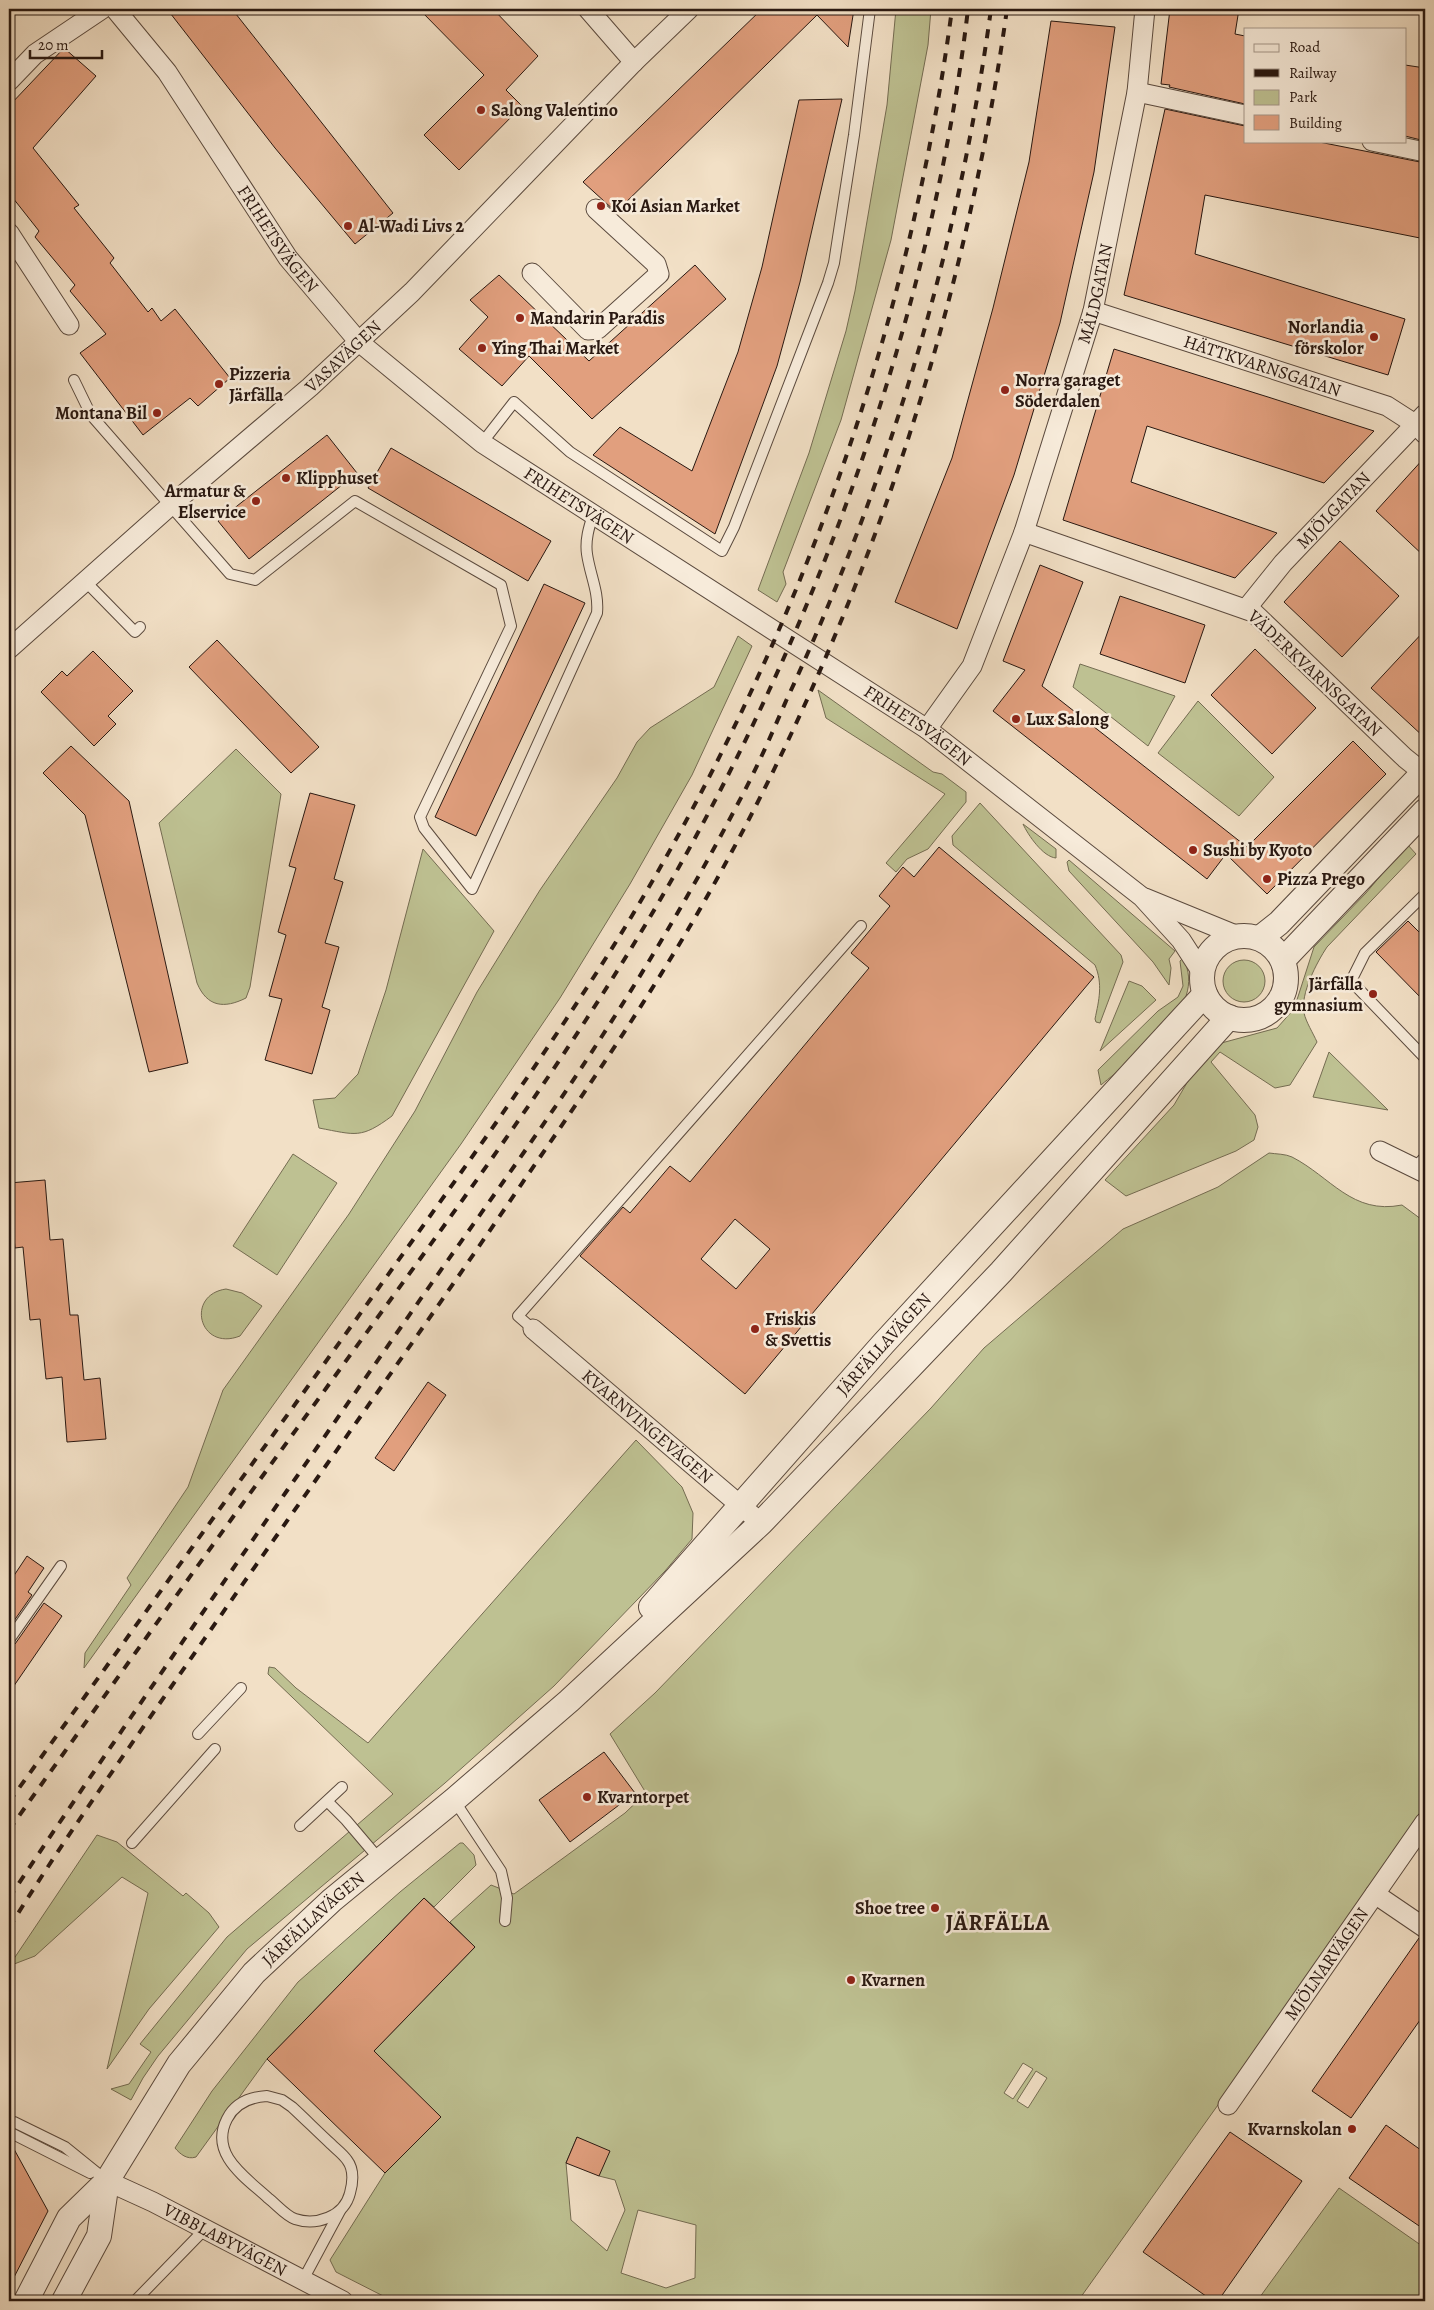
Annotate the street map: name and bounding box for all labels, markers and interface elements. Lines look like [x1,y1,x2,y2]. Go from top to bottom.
scale bar [30,28,102,60]
legend [1244,28,1406,142]
text: 20 m [38,35,69,55]
text: Road [1289,37,1321,57]
text: Railway [1289,63,1337,83]
text: Park [1289,87,1318,107]
place label: Salong Valentino [491,98,618,122]
marker: Salong Valentino [475,104,487,116]
text: Building [1289,113,1342,133]
street label: FRIHETSVÄGEN [232,180,324,298]
place label: Koi Asian Market [611,194,740,218]
marker: Koi Asian Market [595,200,607,212]
place label: Al-Wadi Livs 2 [357,214,464,238]
marker: Al-Wadi Livs 2 [342,220,354,232]
street label: MÄLDGATAN [1071,242,1118,347]
place label: Mandarin Paradis [530,306,665,330]
marker: Mandarin Paradis [514,312,526,324]
street label: VASAVÄGEN [299,315,386,399]
place label: Norlandia förskolor [1288,315,1365,360]
street label: HÄTTKVARNSGATAN [1181,329,1344,402]
marker: Norlandia förskolor [1368,331,1380,343]
place label: Ying Thai Market [491,336,619,360]
marker: Ying Thai Market [476,342,488,354]
place label: Pizzeria Järfälla [229,362,291,407]
place label: Norra garaget Söderdalen [1015,368,1120,413]
marker: Pizzeria Järfälla [213,378,225,390]
marker: Norra garaget Söderdalen [999,384,1011,396]
place label: Montana Bil [55,401,147,425]
marker: Montana Bil [151,407,163,419]
street label: FRIHETSVÄGEN [519,461,639,550]
place label: Klipphuset [296,466,378,490]
street label: MJÖLGATAN [1291,467,1376,554]
marker: Klipphuset [280,472,292,484]
place label: Armatur & Elservice [164,479,246,524]
marker: Armatur & Elservice [250,495,262,507]
street label: VÄDERKVARNSGATAN [1242,604,1387,742]
street label: FRIHETSVÄGEN [859,679,977,771]
place label: Lux Salong [1026,707,1110,731]
marker: Lux Salong [1010,713,1022,725]
place label: Sushi by Kyoto [1203,838,1312,862]
marker: Sushi by Kyoto [1187,844,1199,856]
place label: Pizza Prego [1277,867,1365,891]
marker: Pizza Prego [1261,873,1273,885]
place label: Järfälla gymnasium [1274,972,1363,1017]
marker: Järfälla gymnasium [1367,988,1379,1000]
street label: JÄRFÄLLAVÄGEN [831,1287,936,1401]
place label: Friskis & Svettis [765,1307,831,1352]
marker: Friskis & Svettis [749,1323,761,1335]
street label: KVARNVINGEVÄGEN [577,1364,718,1489]
place label: Kvarntorpet [597,1785,689,1809]
marker: Kvarntorpet [581,1791,593,1803]
street label: JÄRFÄLLAVÄGEN [257,1866,370,1972]
place label: Shoe tree [855,1896,925,1920]
marker: Shoe tree [929,1902,941,1914]
street label: MJÖLNARVÄGEN [1279,1903,1374,2025]
district label: JÄRFÄLLA [946,1908,1050,1938]
place label: Kvarnen [861,1968,925,1992]
marker: Kvarnen [845,1974,857,1986]
place label: Kvarnskolan [1247,2117,1342,2141]
marker: Kvarnskolan [1346,2123,1358,2135]
street label: VIBBLABYVÄGEN [158,2197,291,2282]

